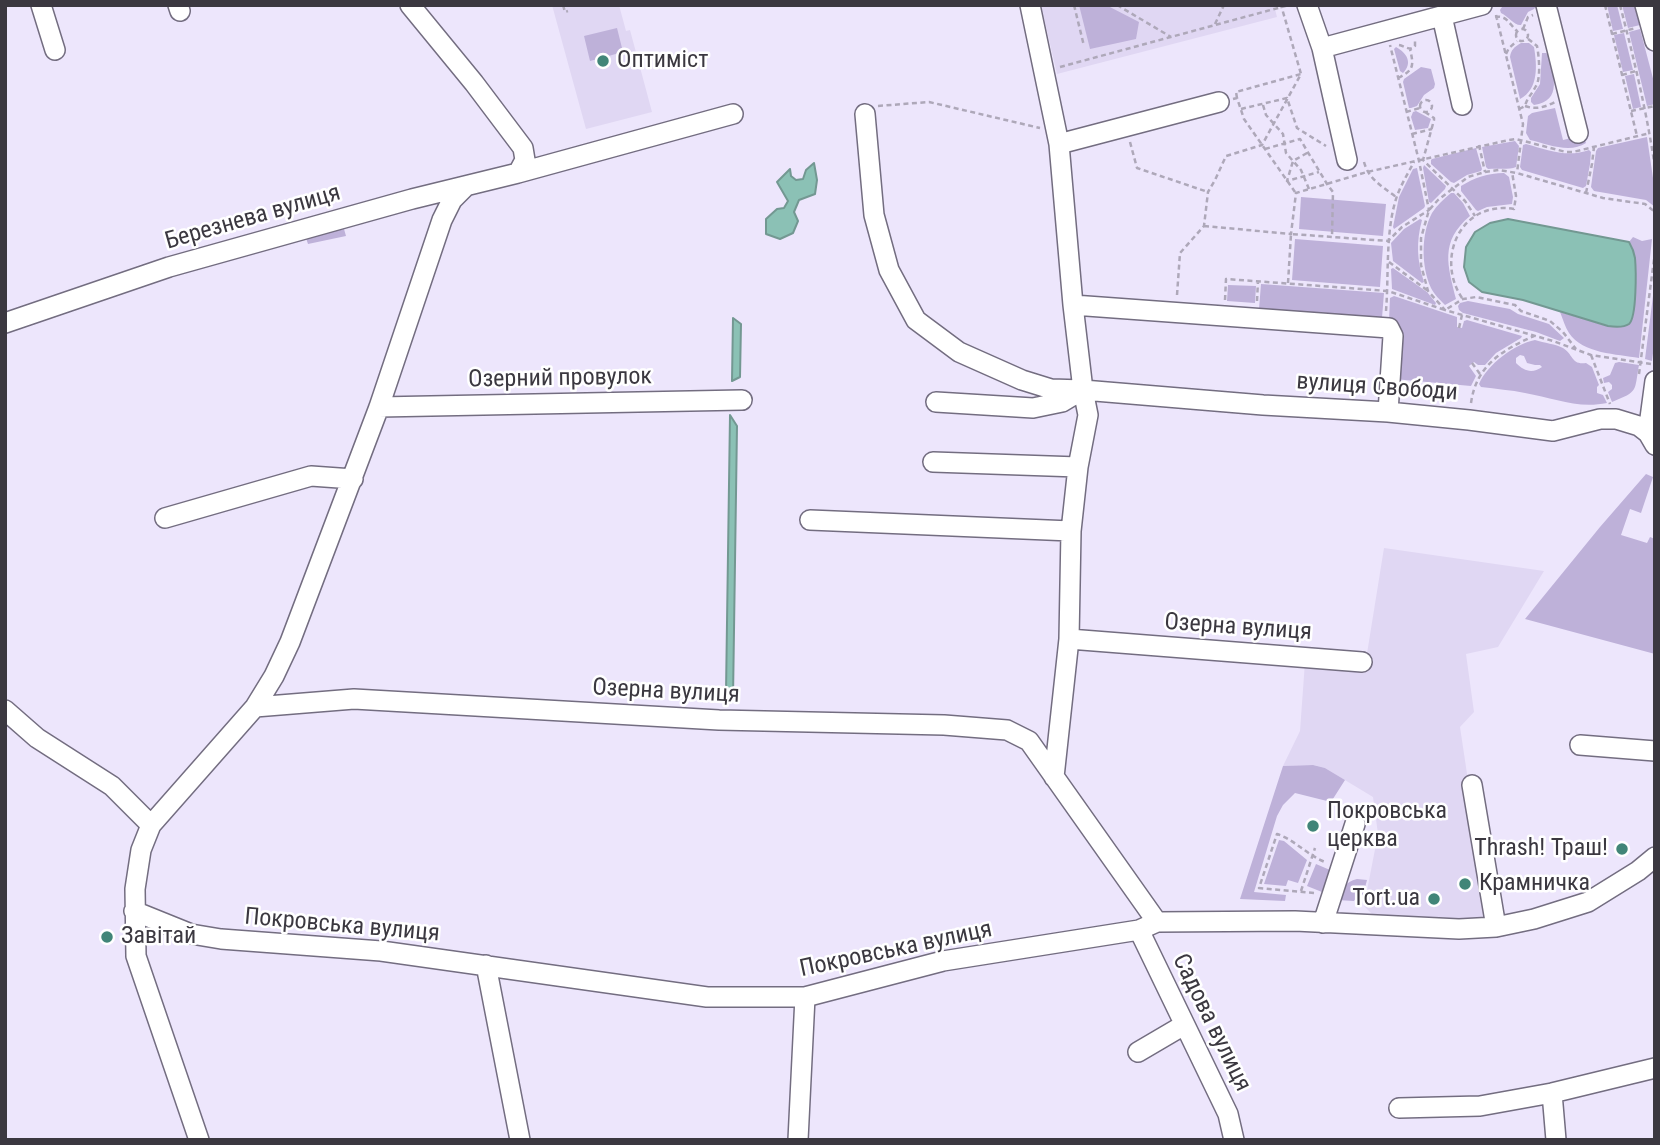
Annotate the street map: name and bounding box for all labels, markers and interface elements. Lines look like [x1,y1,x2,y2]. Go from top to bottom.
place label: Оптиміст [617,47,708,75]
marker: Оптиміст [595,53,611,69]
street label: Березнева вулиця [162,179,344,257]
street label: Озерний провулок [468,363,652,395]
street label: вулиця Свободи [1295,368,1459,408]
street label: Озерна вулиця [1163,608,1313,648]
street label: Озерна вулиця [592,674,740,710]
place label: Покровська церква [1327,798,1447,854]
marker: Покровська церква [1305,818,1321,834]
place label: Thrash! Траш! [1474,835,1608,863]
marker: Thrash! Траш! [1614,841,1630,857]
place label: Крамничка [1479,870,1590,898]
marker: Крамничка [1457,876,1473,892]
place label: Tort.ua [1352,885,1420,913]
marker: Tort.ua [1426,891,1442,907]
street label: Покровська вулиця [243,903,441,949]
street label: Покровська вулиця [797,916,995,984]
place label: Завітай [121,923,196,951]
marker: Завітай [99,929,115,945]
street label: Садова вулиця [1165,950,1257,1096]

